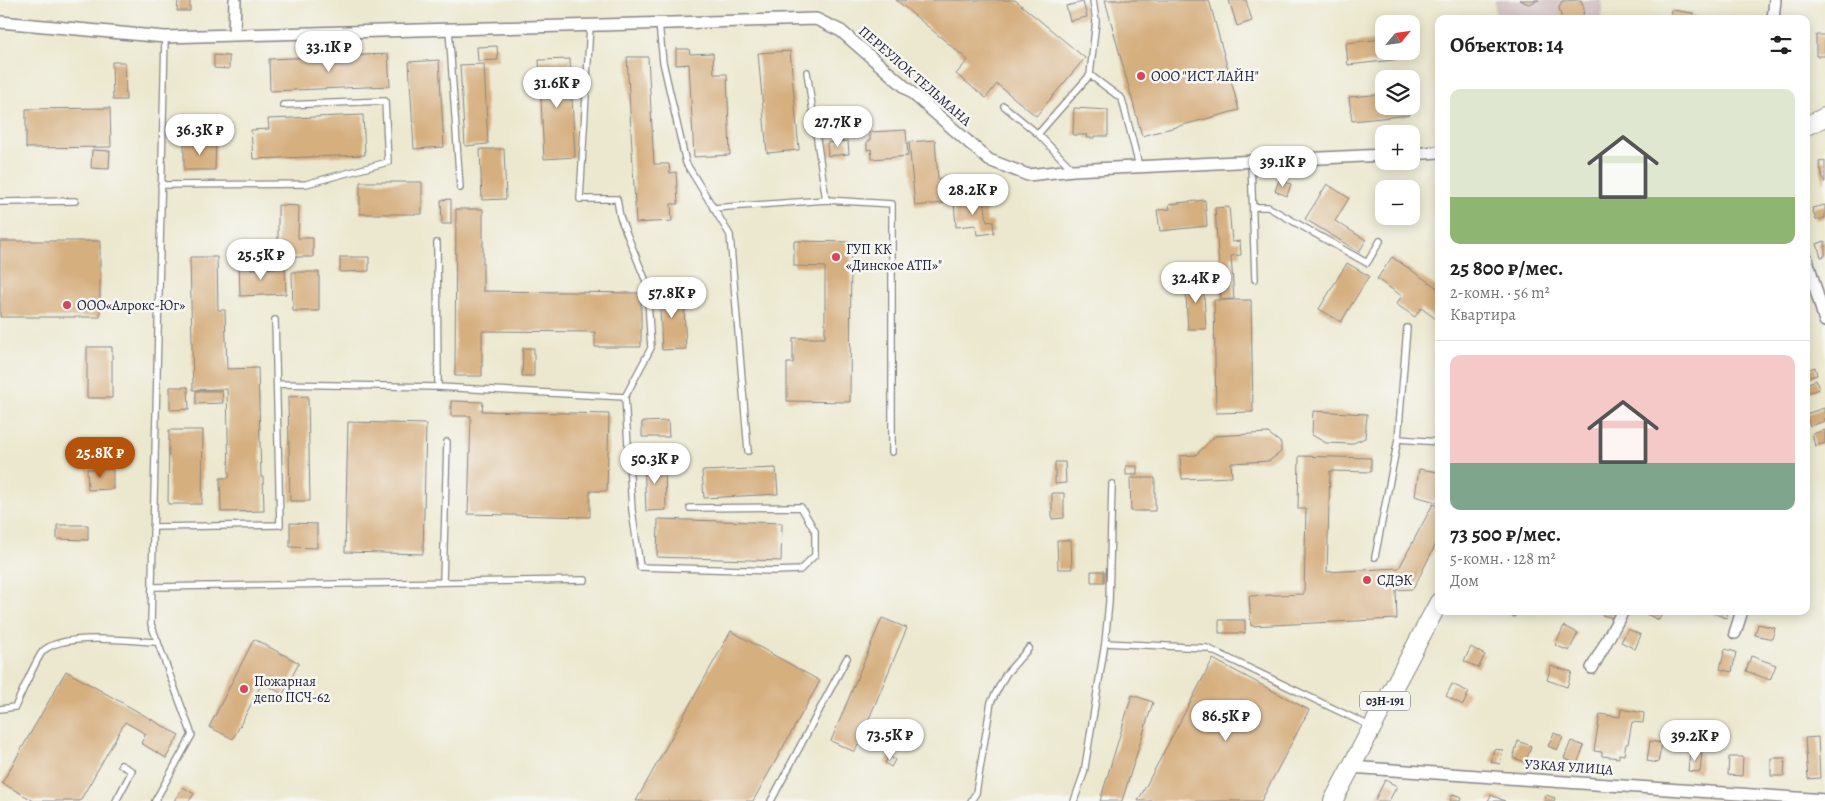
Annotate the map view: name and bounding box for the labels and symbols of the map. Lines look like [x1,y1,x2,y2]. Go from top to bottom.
north arrow [1375,15,1420,60]
street label: ПЕРЕУЛОК ТЕЛЬМАНА [855,22,976,131]
pin: 33.1K ₽ [283,30,375,73]
pin: 31.6K ₽ [511,66,603,109]
place label: ООО "ИСТ ЛАЙН" [1151,67,1259,86]
marker: ООО "ИСТ ЛАЙН" [1135,70,1147,82]
pin: 27.7K ₽ [792,106,884,148]
pin: 36.3K ₽ [154,114,246,156]
pin: 39.1K ₽ [1237,146,1329,188]
pin: 28.2K ₽ [927,174,1019,216]
pin: 25.5K ₽ [215,238,307,281]
place label: ГУП КК «Динское АТП»" [846,240,942,275]
marker: ГУП КК «Динское АТП»" [830,251,842,263]
pin: 32.4K ₽ [1150,262,1242,304]
pin: 57.8K ₽ [626,276,718,319]
place label: ООО«Алрокс-Юг» [77,296,185,315]
marker: ООО«Алрокс-Юг» [61,299,73,311]
pin: 25.8K ₽ [54,436,146,479]
pin: 50.3K ₽ [609,442,701,485]
place label: СДЭК [1377,571,1412,590]
marker: СДЭК [1361,574,1373,586]
place label: Пожарная депо ПСЧ-62 [253,672,331,707]
marker: Пожарная депо ПСЧ-62 [238,683,250,695]
road number: 03Н-191 [1360,691,1410,710]
pin: 86.5K ₽ [1180,700,1272,742]
pin: 73.5K ₽ [844,718,936,761]
pin: 39.2K ₽ [1649,720,1741,762]
street label: УЗКАЯ УЛИЦА [1524,754,1615,780]

